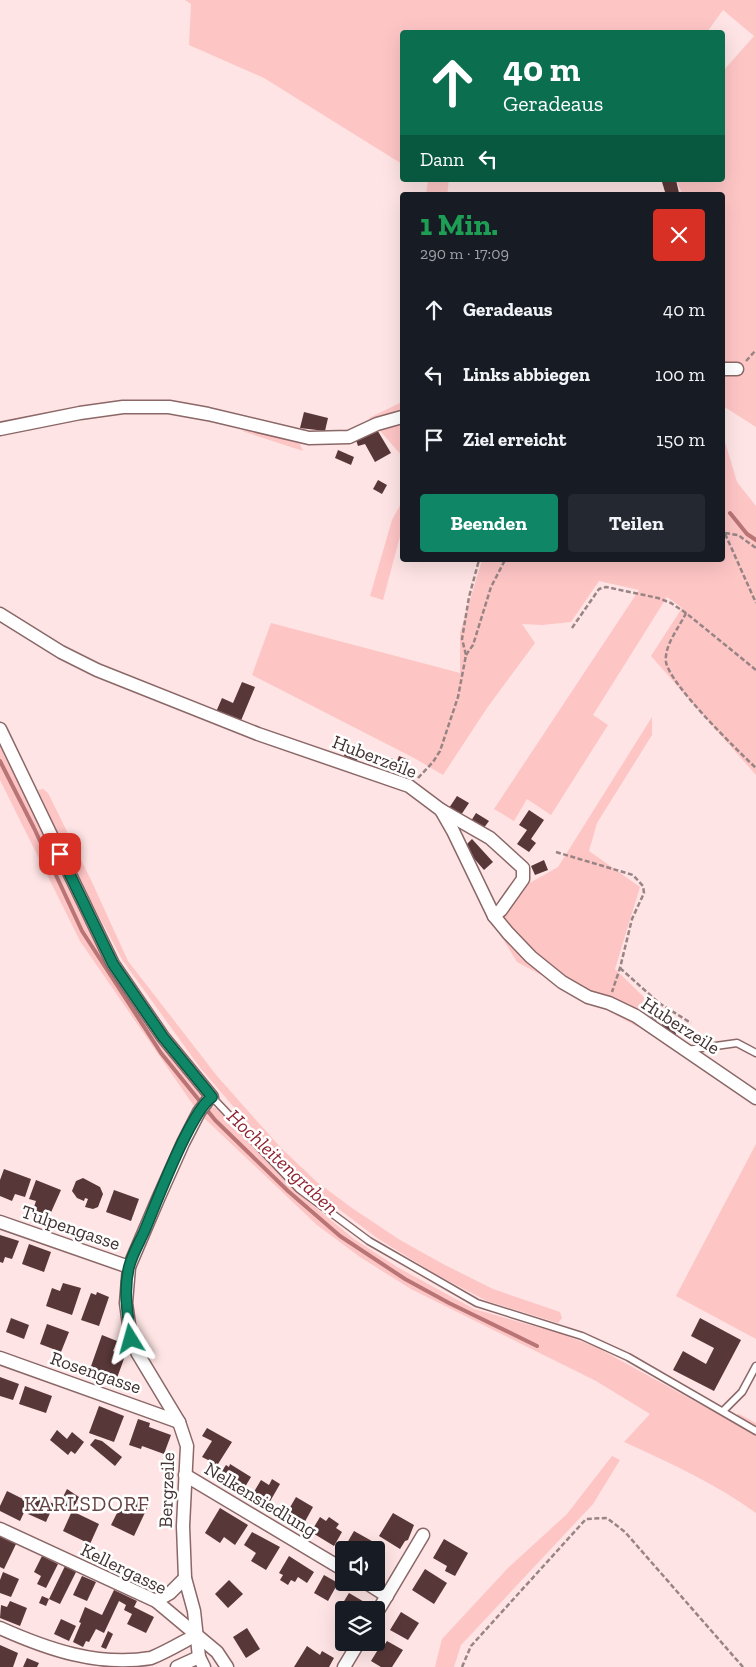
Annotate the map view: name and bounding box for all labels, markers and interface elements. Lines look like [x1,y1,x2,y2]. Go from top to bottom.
text: 40 m [503,48,580,90]
icon: ahead [420,50,485,115]
text: Geradeaus [503,90,603,117]
icon: left [474,145,502,173]
text: Dann [420,148,464,171]
text: 1 Min. [420,207,498,243]
button: close [653,209,705,261]
text: 290 m · 17:09 [420,244,509,263]
icon: ahead [420,296,448,324]
text: Geradeaus [463,298,553,321]
text: 40 m [663,298,705,321]
icon: left [420,361,448,389]
text: Links abbiegen [463,363,590,386]
text: 100 m [655,363,705,386]
icon: arrive [420,426,448,454]
text: Ziel erreicht [463,428,566,451]
text: 150 m [656,428,705,451]
button: Beenden [420,494,558,552]
button: Teilen [568,494,705,552]
street label: Huberzeile [329,730,420,783]
pin [39,833,81,875]
icon: arrive [46,840,74,868]
street label: Huberzeile [637,992,724,1059]
water label: Hochleitengraben [222,1104,344,1220]
street label: Tulpengasse [18,1200,123,1255]
position arrow [104,1312,156,1364]
street label: Rosengasse [47,1346,144,1399]
street label: Bergzeile [154,1452,179,1528]
street label: Nelkensiedlung [200,1457,322,1542]
district label: KARLSDORF [24,1491,150,1516]
street label: Kellergasse [77,1538,171,1599]
map controls [335,1541,385,1651]
button: sound [335,1541,385,1591]
button: layers [335,1601,385,1651]

